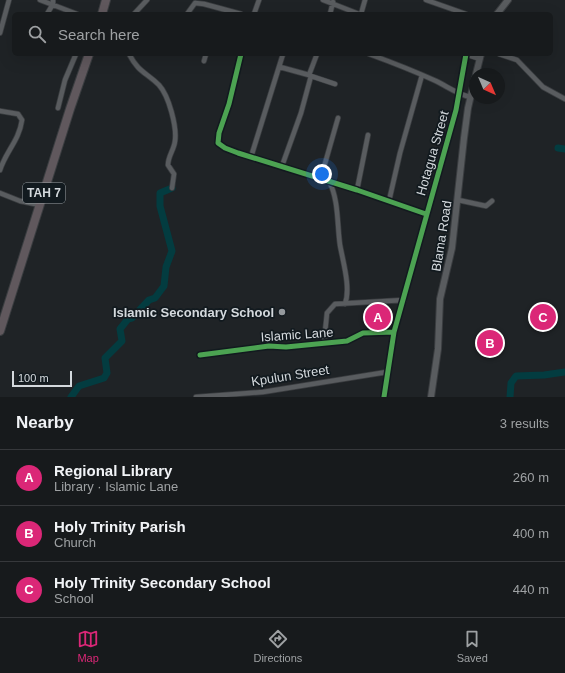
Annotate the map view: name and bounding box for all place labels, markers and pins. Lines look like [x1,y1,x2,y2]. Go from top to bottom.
pin: A [365,302,391,332]
pin: C [530,302,556,332]
place label: Islamic Secondary School [113,305,274,320]
marker: Islamic Secondary School [277,307,287,317]
pin: B [477,328,503,358]

